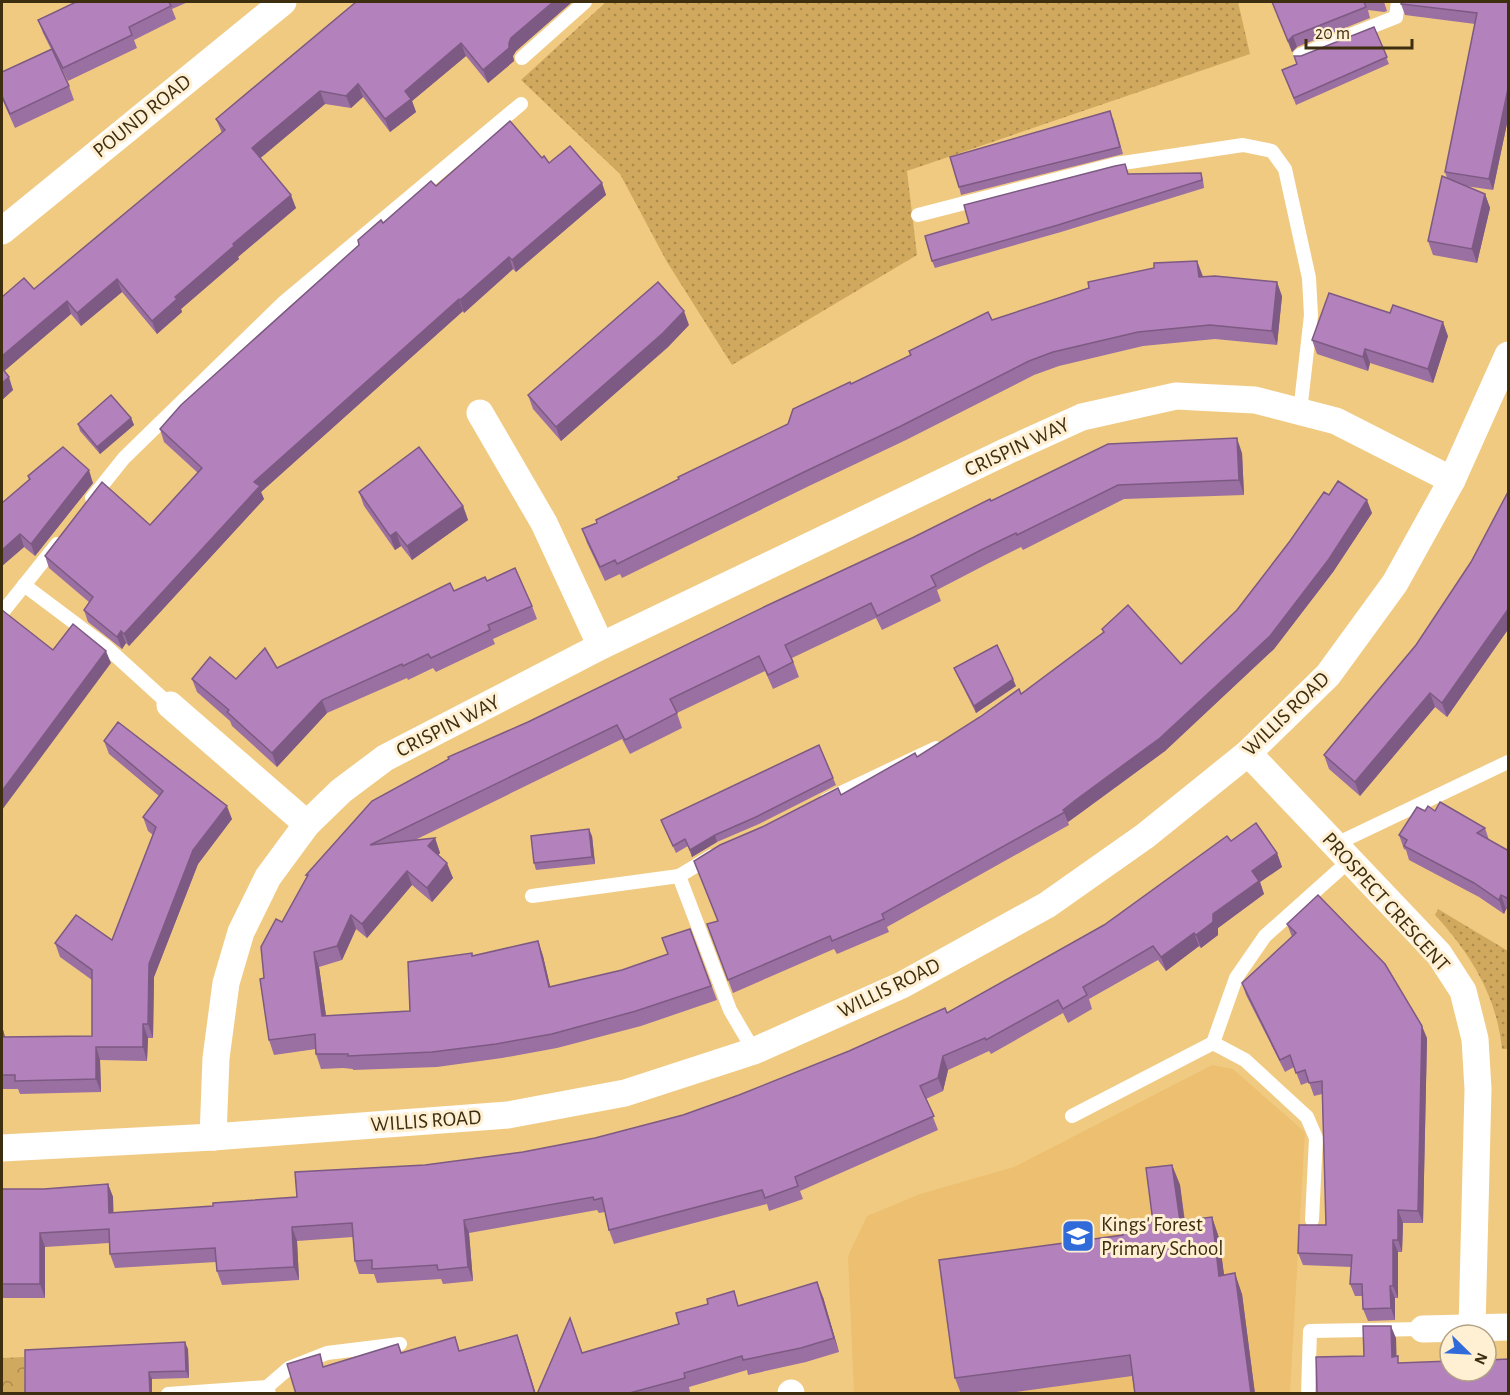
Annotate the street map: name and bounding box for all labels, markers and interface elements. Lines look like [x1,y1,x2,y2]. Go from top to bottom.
scale bar [1306,12,1412,50]
text: 20 m [1315,25,1350,43]
street label: POUND ROAD [89,70,195,162]
street label: CRISPIN WAY [961,414,1073,480]
street label: WILLIS ROAD [1239,668,1333,760]
street label: CRISPIN WAY [393,691,503,761]
street label: PROSPECT CRESCENT [1318,828,1454,976]
street label: WILLIS ROAD [834,954,944,1022]
street label: WILLIS ROAD [370,1107,482,1135]
place label: Kings' Forest Primary School [1101,1214,1224,1259]
school or university icon: Kings' Forest Primary School [1060,1218,1096,1254]
north arrow [1438,1323,1498,1383]
text: N [1471,1350,1490,1367]

